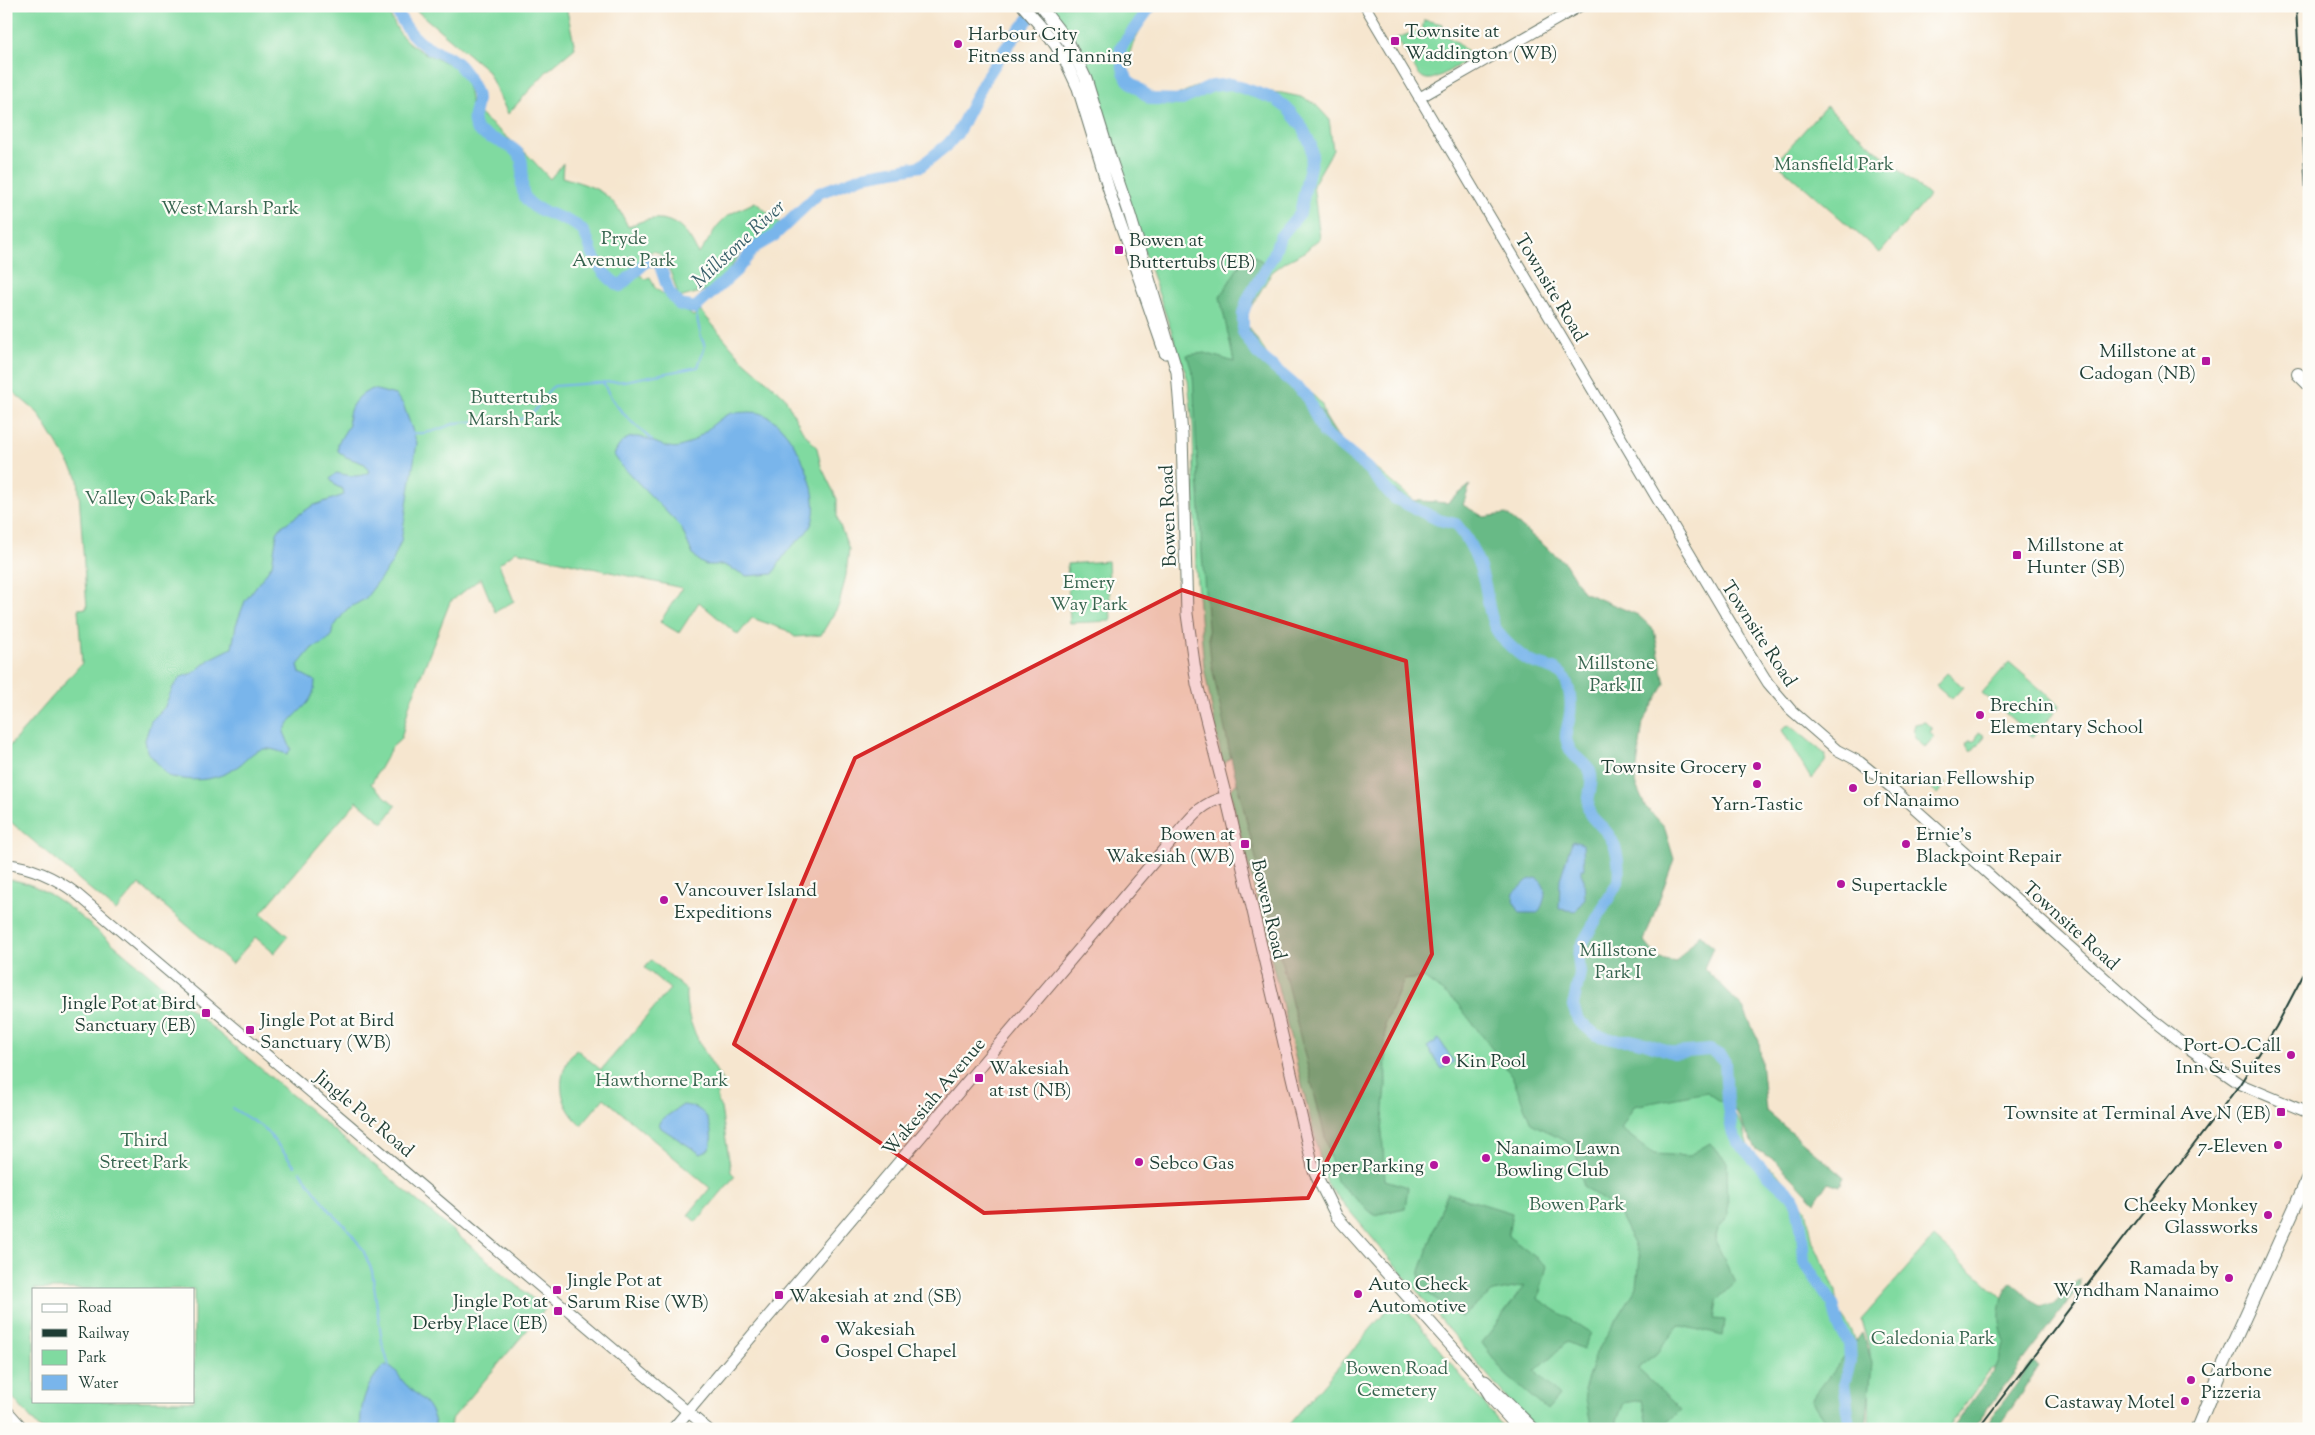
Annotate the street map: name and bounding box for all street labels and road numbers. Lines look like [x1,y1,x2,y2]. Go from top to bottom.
street label: Townsite Road [1507,229,1593,348]
street label: Bowen Road [1154,464,1185,568]
street label: Townsite Road [1713,576,1803,693]
street label: Bowen Road [1243,857,1292,963]
street label: Townsite Road [2016,876,2125,978]
street label: Wakesiah Avenue [877,1032,993,1163]
street label: Jingle Pot Road [307,1064,419,1165]

